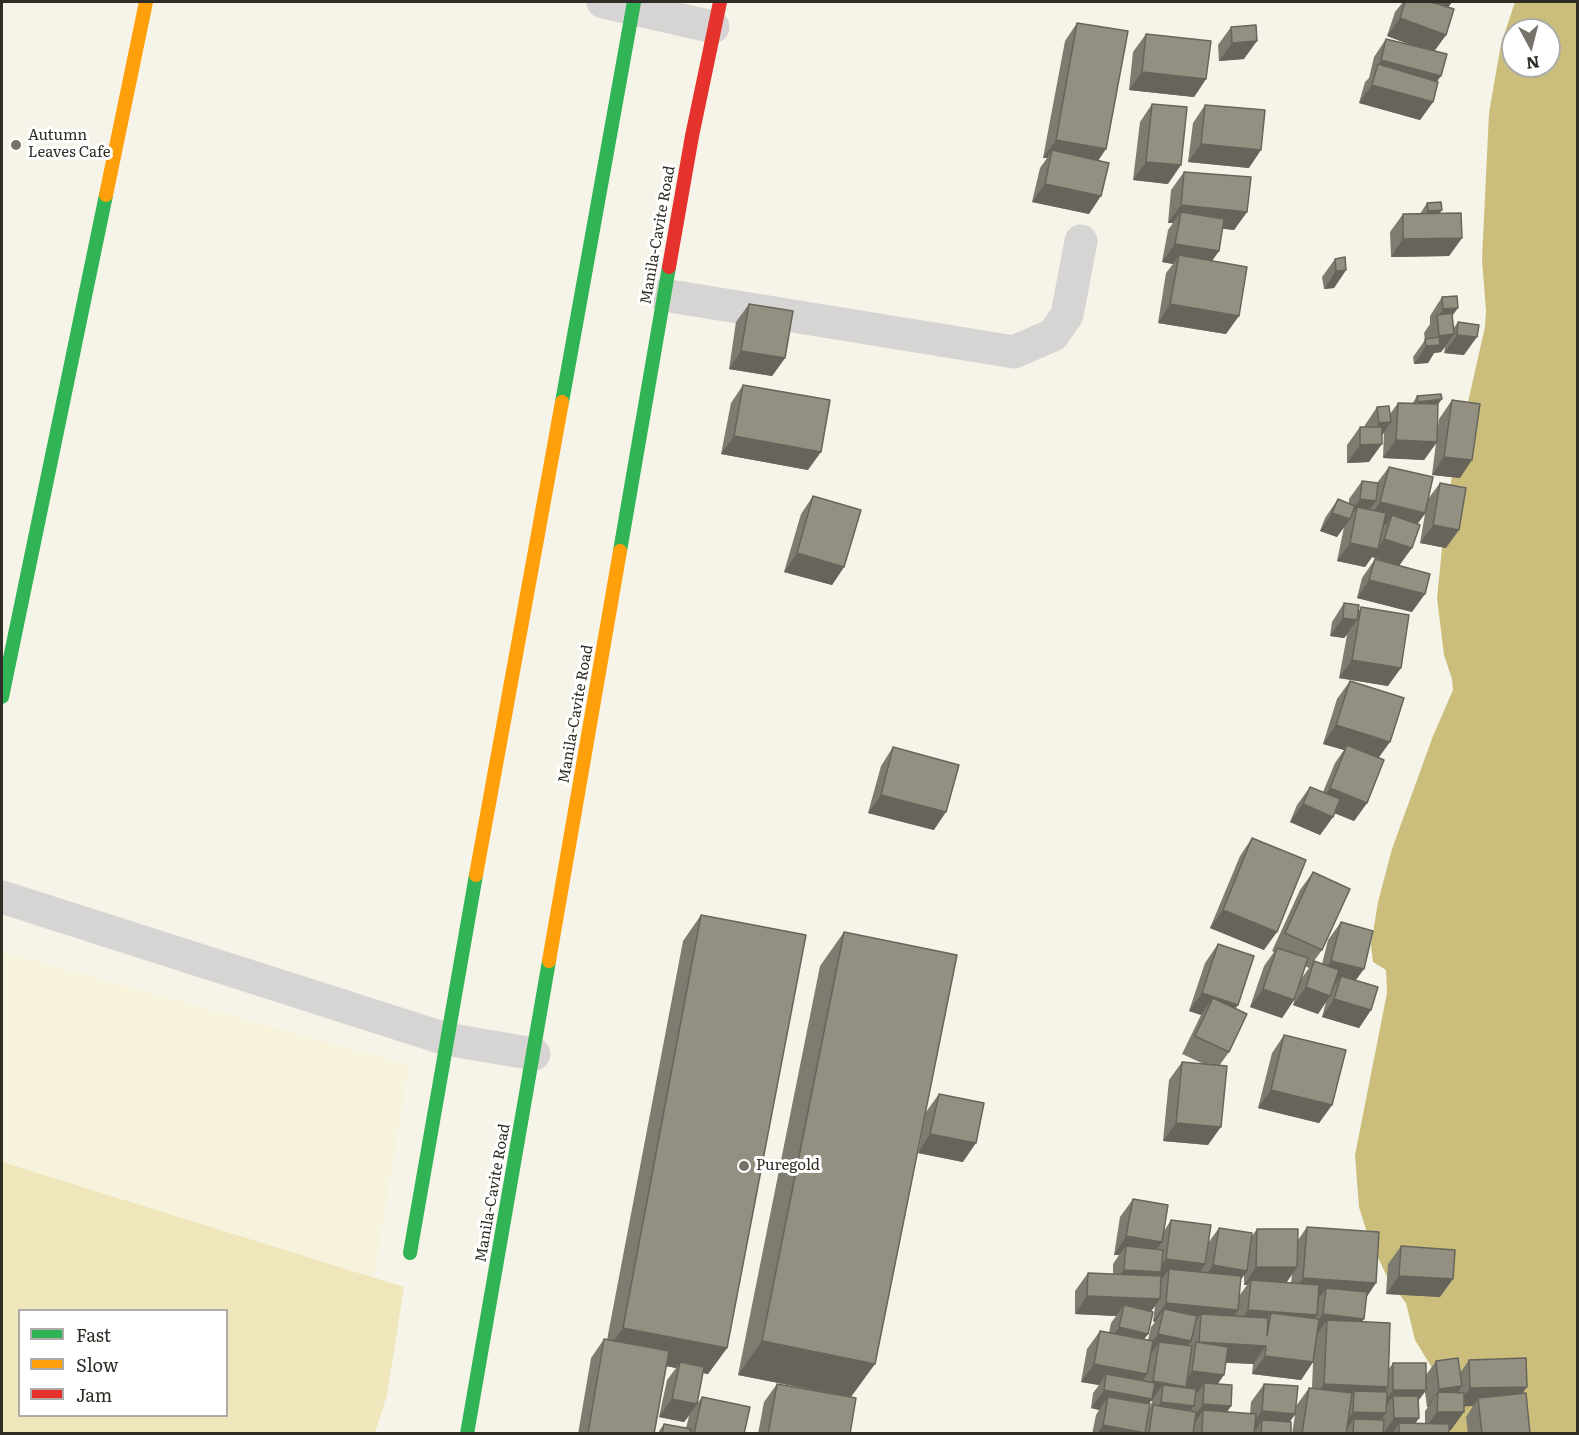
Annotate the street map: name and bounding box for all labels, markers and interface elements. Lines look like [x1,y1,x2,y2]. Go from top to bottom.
north arrow [1501,18,1561,78]
text: N [1525,51,1541,77]
place label: Autumn Leaves Cafe [28,127,111,162]
marker: Autumn Leaves Cafe [9,138,23,152]
street label: Manila-Cavite Road [637,164,679,306]
street label: Manila-Cavite Road [555,643,597,785]
street label: Manila-Cavite Road [472,1122,514,1264]
place label: Puregold [756,1157,820,1175]
marker: Puregold [737,1159,751,1173]
legend [18,1309,228,1417]
text: Fast [76,1321,111,1348]
text: Slow [76,1351,118,1378]
text: Jam [76,1381,112,1408]

